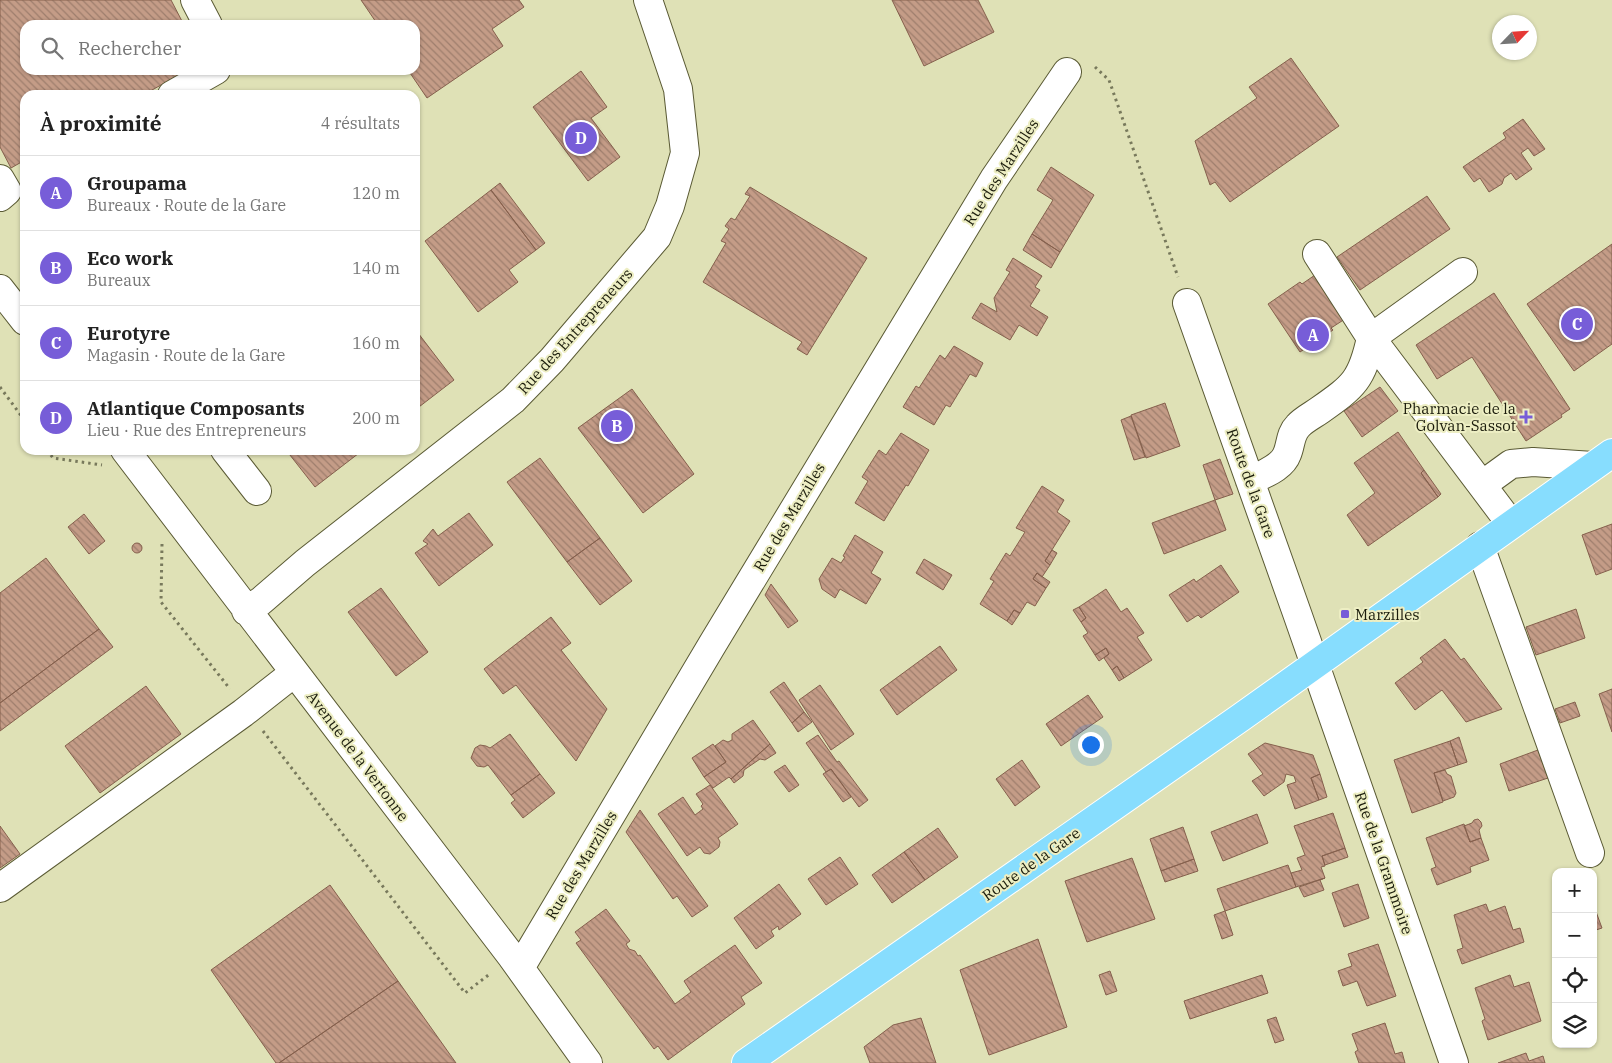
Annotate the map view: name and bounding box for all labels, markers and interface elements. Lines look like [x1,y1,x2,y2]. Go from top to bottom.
north arrow [1492,15,1537,60]
search box [20,20,420,75]
icon: search [38,34,66,62]
text: Rechercher [78,36,181,60]
text: À proximité [40,109,162,137]
text: 4 résultats [321,113,400,133]
street label: Rue des Marzilles [959,115,1043,229]
pin: D [565,119,597,157]
text: Groupama [87,171,187,195]
text: A [50,183,62,203]
text: 120 m [352,183,400,203]
text: Bureaux · Route de la Gare [87,195,286,215]
text: Eco work [87,246,173,270]
text: B [50,258,62,278]
text: 140 m [352,258,400,278]
street label: Rue des Entrepreneurs [514,264,636,398]
text: Bureaux [87,270,151,290]
pin: C [1561,305,1593,343]
pin: A [1297,316,1329,354]
text: Eurotyre [87,321,170,345]
text: C [51,333,61,353]
text: 160 m [352,333,400,353]
text: Magasin · Route de la Gare [87,345,285,365]
text: Atlantique Composants [87,396,305,420]
place label: Pharmacie de la Golvan-Sassot [1403,399,1516,435]
pin: B [601,407,633,445]
text: D [50,408,62,428]
text: 200 m [352,408,400,428]
marker: Pharmacie de la Golvan-Sassot [1520,411,1532,423]
text: Lieu · Rue des Entrepreneurs [87,420,306,440]
street label: Route de la Gare [1222,426,1280,540]
street label: Rue des Marzilles [749,459,829,575]
place label: Marzilles [1355,605,1420,624]
marker: Marzilles [1339,608,1351,620]
street label: Avenue de la Vertonne [303,687,413,825]
your location [1078,732,1104,758]
street label: Rue de la Grammoire [1351,789,1417,937]
street label: Rue des Marzilles [541,807,621,923]
street label: Route de la Gare [978,823,1084,905]
map controls [1552,868,1597,1048]
button: + [1552,868,1597,913]
button: − [1552,913,1597,958]
button: locate [1552,958,1597,1003]
button: layers [1552,1003,1597,1048]

